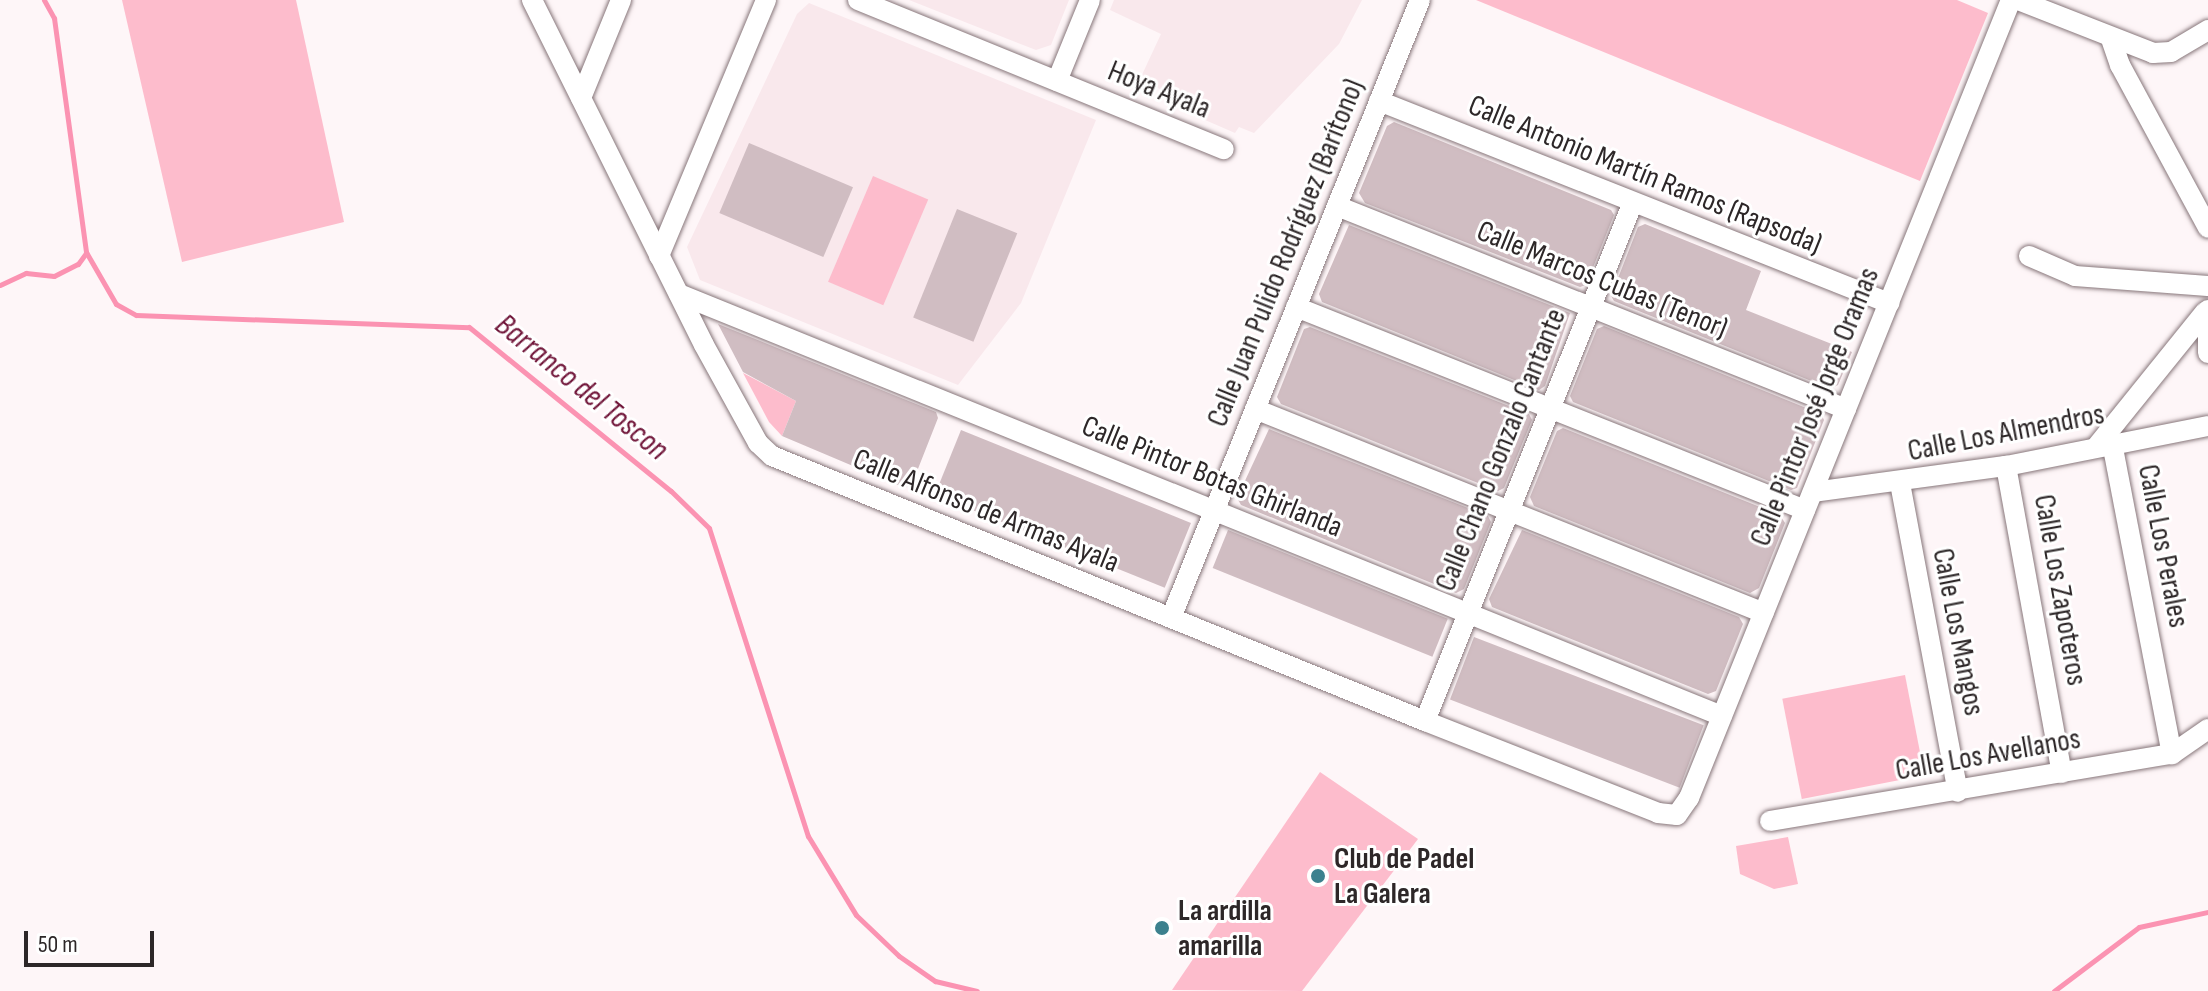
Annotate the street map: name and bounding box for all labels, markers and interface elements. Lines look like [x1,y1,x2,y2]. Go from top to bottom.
street label: Hoya Ayala [1103,53,1215,127]
street label: Calle Juan Pulido Rodríguez (Barítono) [1200,74,1372,432]
street label: Calle Antonio Martín Ramos (Rapsoda) [1463,88,1827,262]
street label: Calle Marcos Cubas (Tenor) [1471,213,1733,347]
street label: Calle Pintor José Jorge Oramas [1743,263,1887,551]
street label: Calle Chano Gonzalo Cantante [1428,304,1574,596]
water label: Barranco del Toscon [487,306,675,470]
street label: Calle Los Almendros [1905,396,2107,470]
street label: Calle Pintor Botas Ghirlanda [1077,408,1347,546]
street label: Calle Alfonso de Armas Ayala [848,441,1124,581]
street label: Calle Los Perales [2130,462,2196,630]
street label: Calle Los Zapoteros [2026,492,2094,688]
street label: Calle Los Mangos [1924,545,1992,719]
street label: Calle Los Avellanos [1893,721,2083,789]
place label: Club de Padel La Galera [1334,841,1474,912]
marker: Club de Padel La Galera [1309,867,1327,885]
place label: La ardilla amarilla [1178,893,1272,964]
scale bar [28,915,158,965]
marker: La ardilla amarilla [1153,919,1171,937]
text: 50 m [38,930,78,959]

